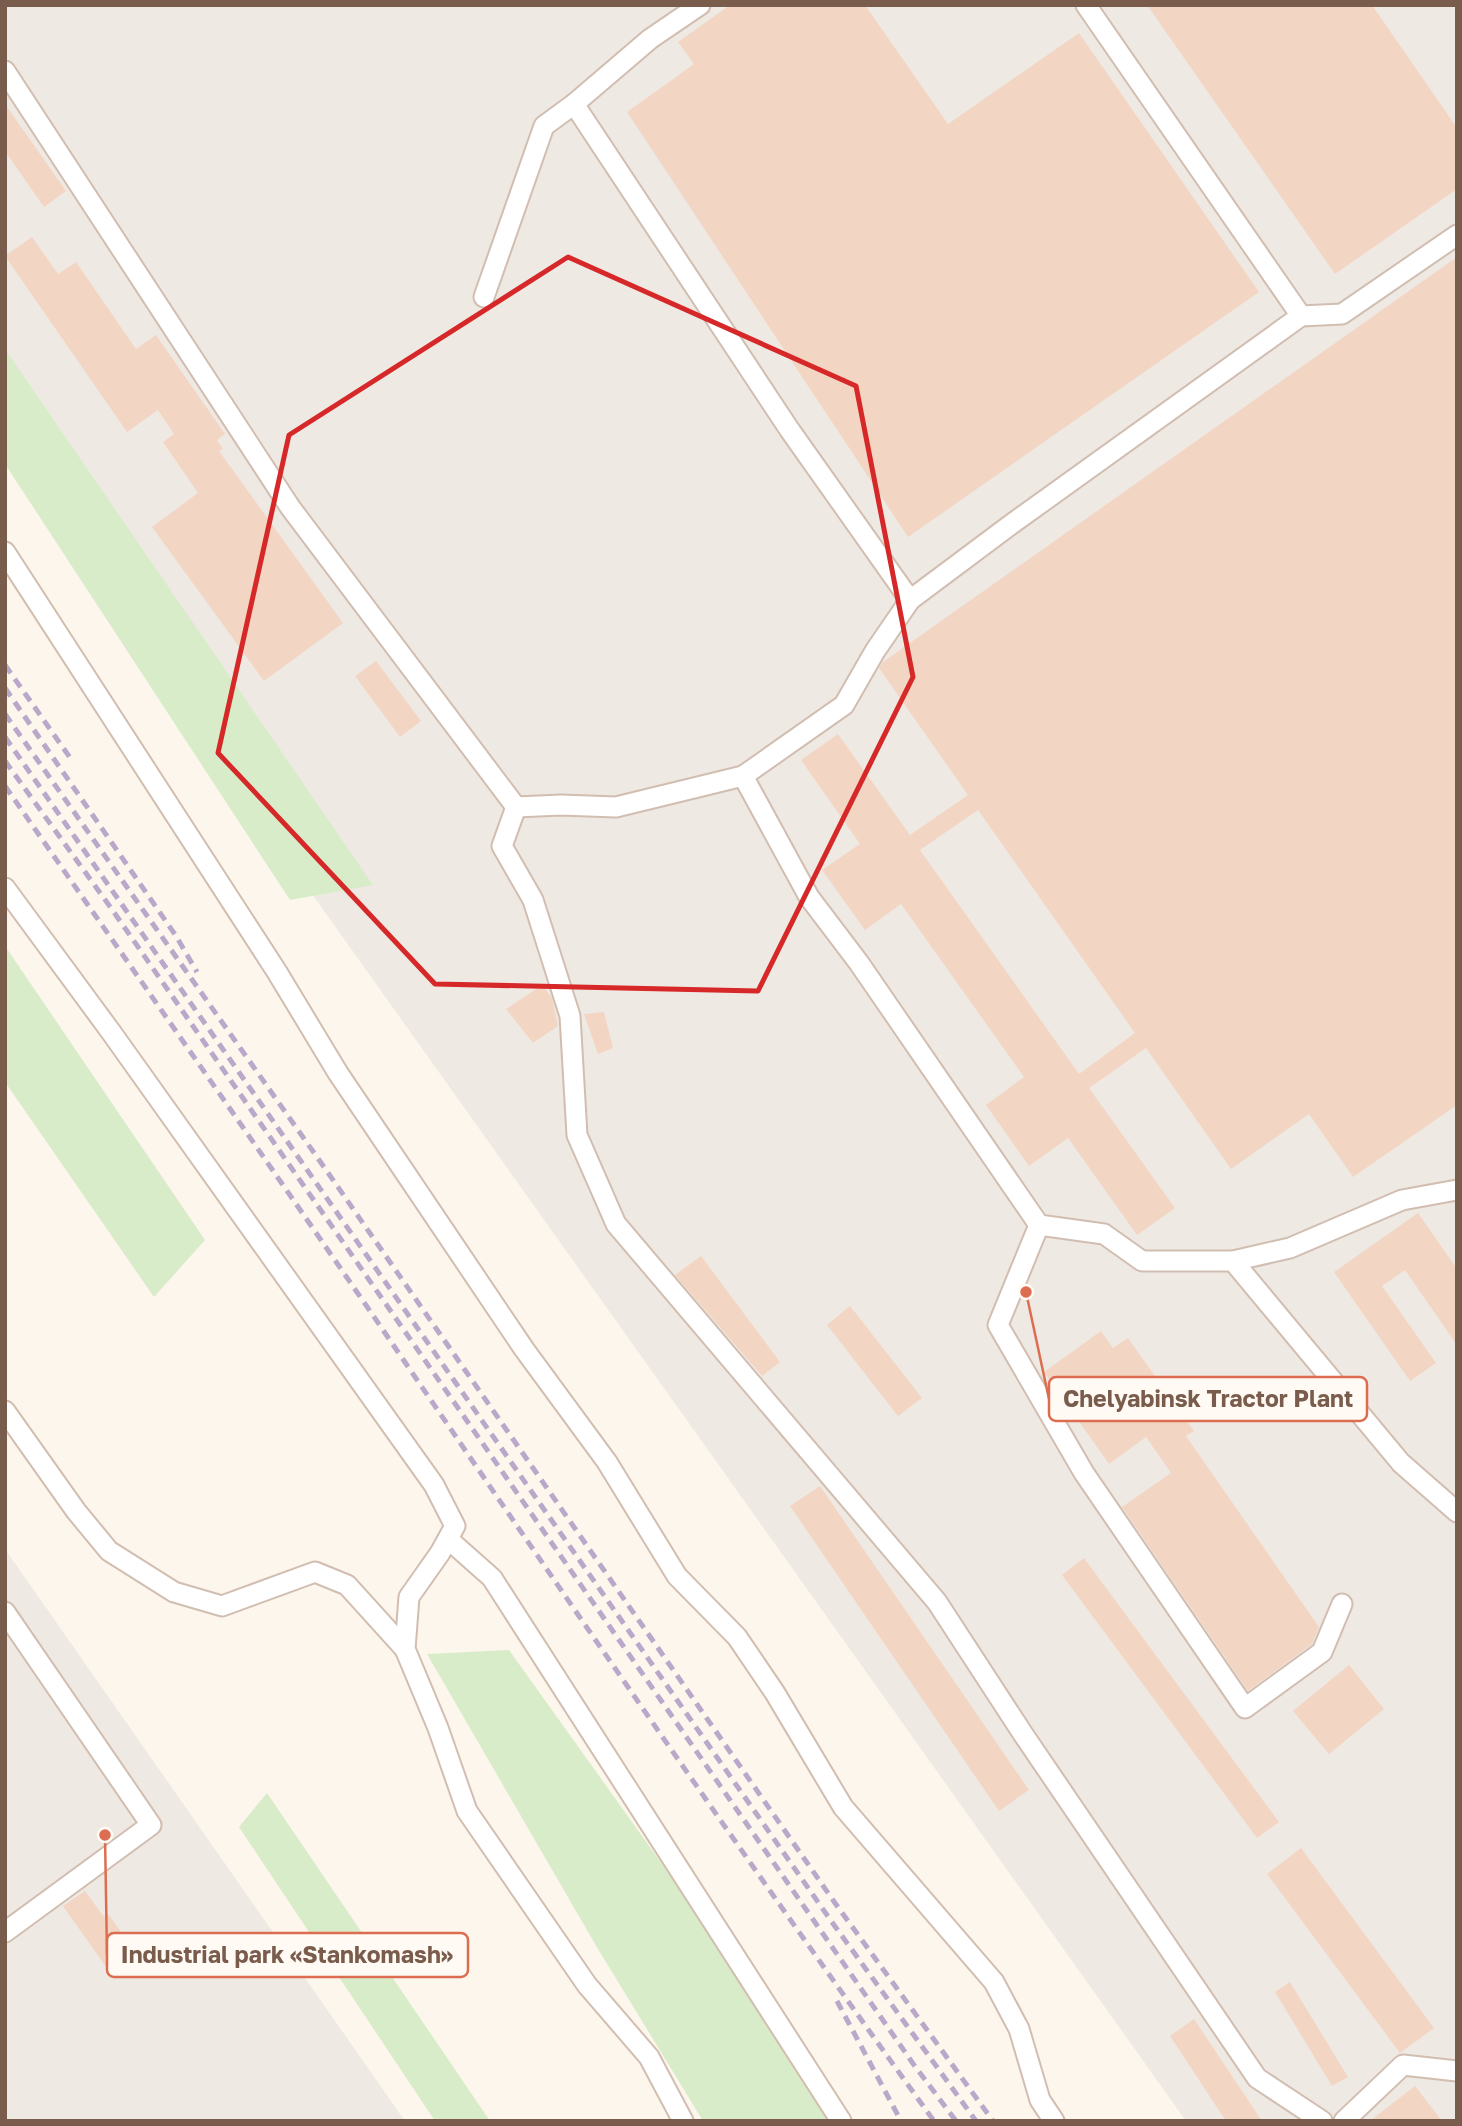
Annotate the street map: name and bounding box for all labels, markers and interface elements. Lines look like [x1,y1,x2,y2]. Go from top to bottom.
callout: Chelyabinsk Tractor Plant [1049,1377,1367,1421]
text: Chelyabinsk Tractor Plant [1063,1384,1353,1412]
callout: Industrial park «Stankomash» [107,1933,468,1977]
text: Industrial park «Stankomash» [121,1940,453,1968]

